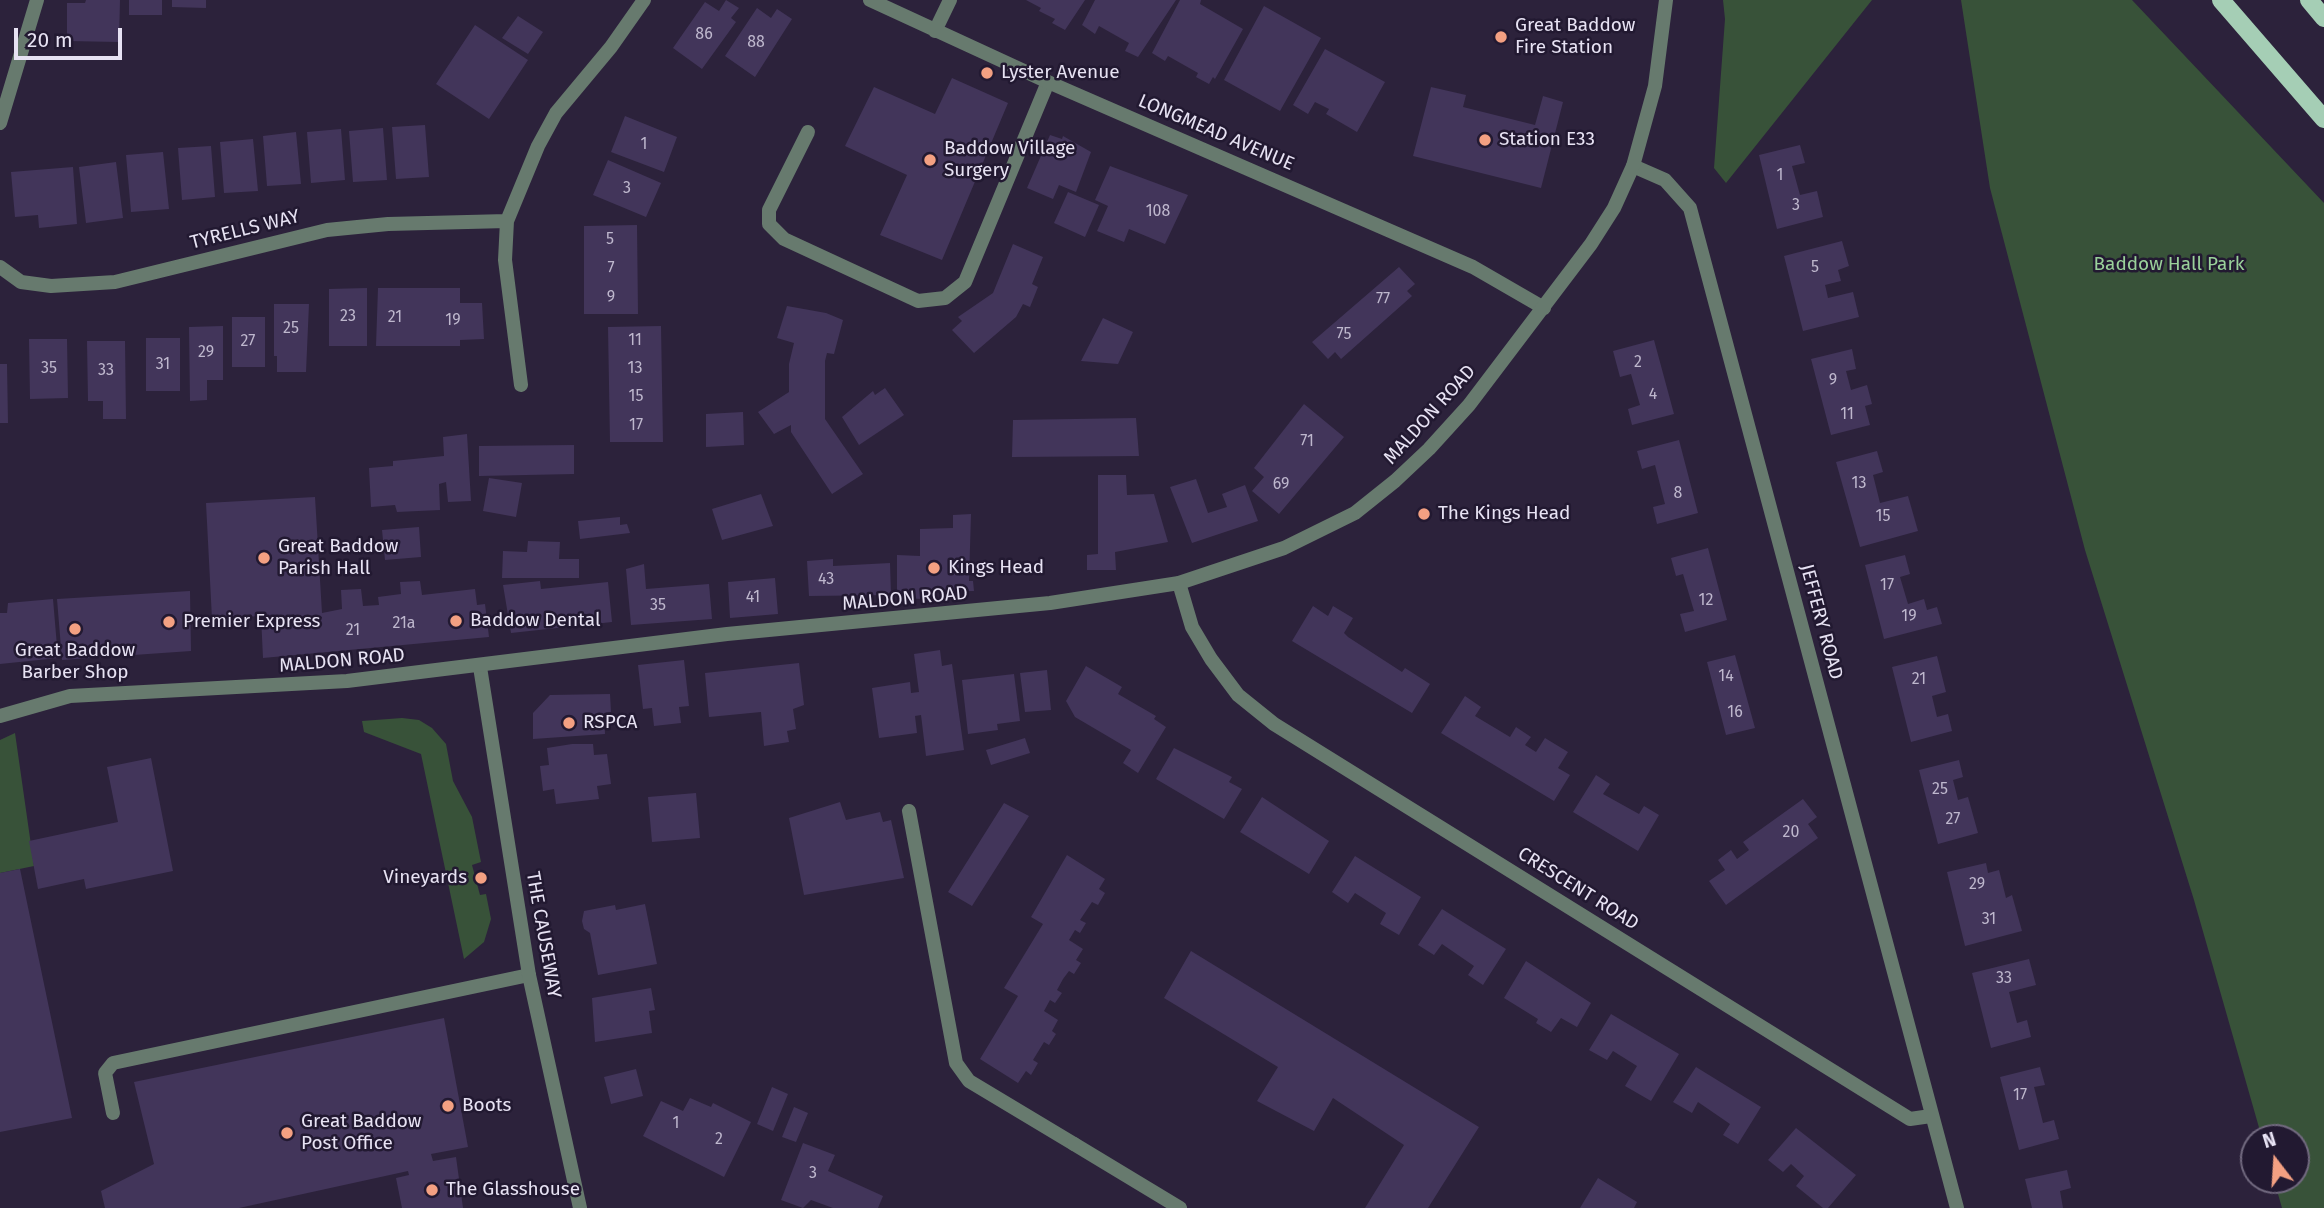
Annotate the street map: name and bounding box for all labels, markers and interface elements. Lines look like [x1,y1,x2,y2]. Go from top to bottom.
scale bar [18,14,126,58]
place label: Great Baddow Fire Station [1515,15,1635,59]
house number: 86 [695,25,713,45]
text: 20 m [27,27,73,53]
marker: Great Baddow Fire Station [1493,29,1509,45]
house number: 88 [747,33,765,53]
place label: Lyster Avenue [1001,62,1120,84]
marker: Lyster Avenue [979,65,995,81]
street label: LONGMEAD AVENUE [1135,90,1297,176]
place label: Station E33 [1499,129,1595,151]
marker: Station E33 [1477,132,1493,148]
house number: 1 [641,135,647,155]
place label: Baddow Village Surgery [944,138,1075,182]
marker: Baddow Village Surgery [922,152,938,168]
house number: 1 [1777,166,1783,186]
house number: 3 [623,179,631,199]
house number: 3 [1792,196,1800,216]
house number: 108 [1146,202,1170,222]
street label: TYRELLS WAY [188,205,302,255]
house number: 5 [606,230,614,250]
park label: Baddow Hall Park [2094,254,2244,276]
house number: 5 [1811,258,1819,278]
house number: 7 [607,259,615,279]
house number: 9 [607,288,615,308]
house number: 77 [1376,290,1390,310]
house number: 23 [340,307,356,327]
house number: 21 [388,308,402,328]
house number: 19 [445,311,461,331]
house number: 25 [283,319,299,339]
house number: 75 [1337,325,1351,345]
house number: 11 [628,331,642,351]
house number: 27 [241,332,255,352]
house number: 29 [198,343,214,363]
house number: 2 [1634,353,1642,373]
house number: 31 [156,355,170,375]
house number: 35 [41,359,57,379]
house number: 13 [628,359,642,379]
house number: 33 [98,361,114,381]
street label: MALDON ROAD [1379,361,1481,469]
house number: 9 [1829,371,1837,391]
house number: 4 [1649,385,1657,405]
house number: 15 [629,387,643,407]
house number: 11 [1840,405,1854,425]
house number: 17 [629,416,643,436]
house number: 71 [1300,432,1314,452]
house number: 13 [1852,474,1866,494]
house number: 69 [1273,475,1289,495]
house number: 8 [1674,484,1682,504]
place label: The Kings Head [1438,503,1570,525]
marker: The Kings Head [1416,506,1432,522]
house number: 15 [1876,507,1890,527]
place label: Great Baddow Parish Hall [278,536,398,580]
marker: Great Baddow Parish Hall [256,550,272,566]
place label: Kings Head [948,557,1044,579]
marker: Kings Head [926,560,942,576]
street label: JEFFERY ROAD [1795,562,1847,682]
house number: 43 [818,570,834,590]
house number: 17 [1880,576,1894,596]
street label: MALDON ROAD [841,582,969,616]
house number: 41 [746,588,760,608]
house number: 12 [1699,591,1713,611]
house number: 35 [650,596,666,616]
house number: 19 [1901,607,1917,627]
place label: Baddow Dental [470,610,601,632]
place label: Premier Express [183,611,320,633]
marker: Baddow Dental [448,613,464,629]
marker: Premier Express [161,614,177,630]
house number: 21a [392,614,416,634]
marker: Great Baddow Barber Shop [67,621,83,637]
house number: 21 [346,621,360,641]
place label: Great Baddow Barber Shop [15,640,135,684]
street label: MALDON ROAD [278,644,406,678]
house number: 14 [1718,667,1734,687]
house number: 21 [1912,670,1926,690]
house number: 16 [1727,703,1743,723]
place label: RSPCA [583,712,637,734]
marker: RSPCA [561,715,577,731]
house number: 25 [1932,780,1948,800]
house number: 27 [1946,810,1960,830]
house number: 20 [1783,823,1799,843]
street label: CRESCENT ROAD [1513,843,1643,935]
place label: Vineyards [383,867,467,889]
marker: Vineyards [473,870,489,886]
street label: THE CAUSEWAY [521,870,565,1000]
house number: 29 [1969,875,1985,895]
house number: 31 [1982,910,1996,930]
house number: 33 [1996,969,2012,989]
house number: 17 [2013,1086,2027,1106]
place label: Boots [462,1095,511,1117]
marker: Boots [440,1098,456,1114]
place label: Great Baddow Post Office [301,1111,421,1155]
house number: 1 [673,1114,679,1134]
north arrow [2240,1124,2310,1194]
marker: Great Baddow Post Office [279,1125,295,1141]
text: N [2260,1128,2279,1153]
house number: 2 [715,1130,723,1150]
house number: 3 [809,1164,817,1184]
place label: The Glasshouse [446,1179,580,1201]
marker: The Glasshouse [424,1182,440,1198]

